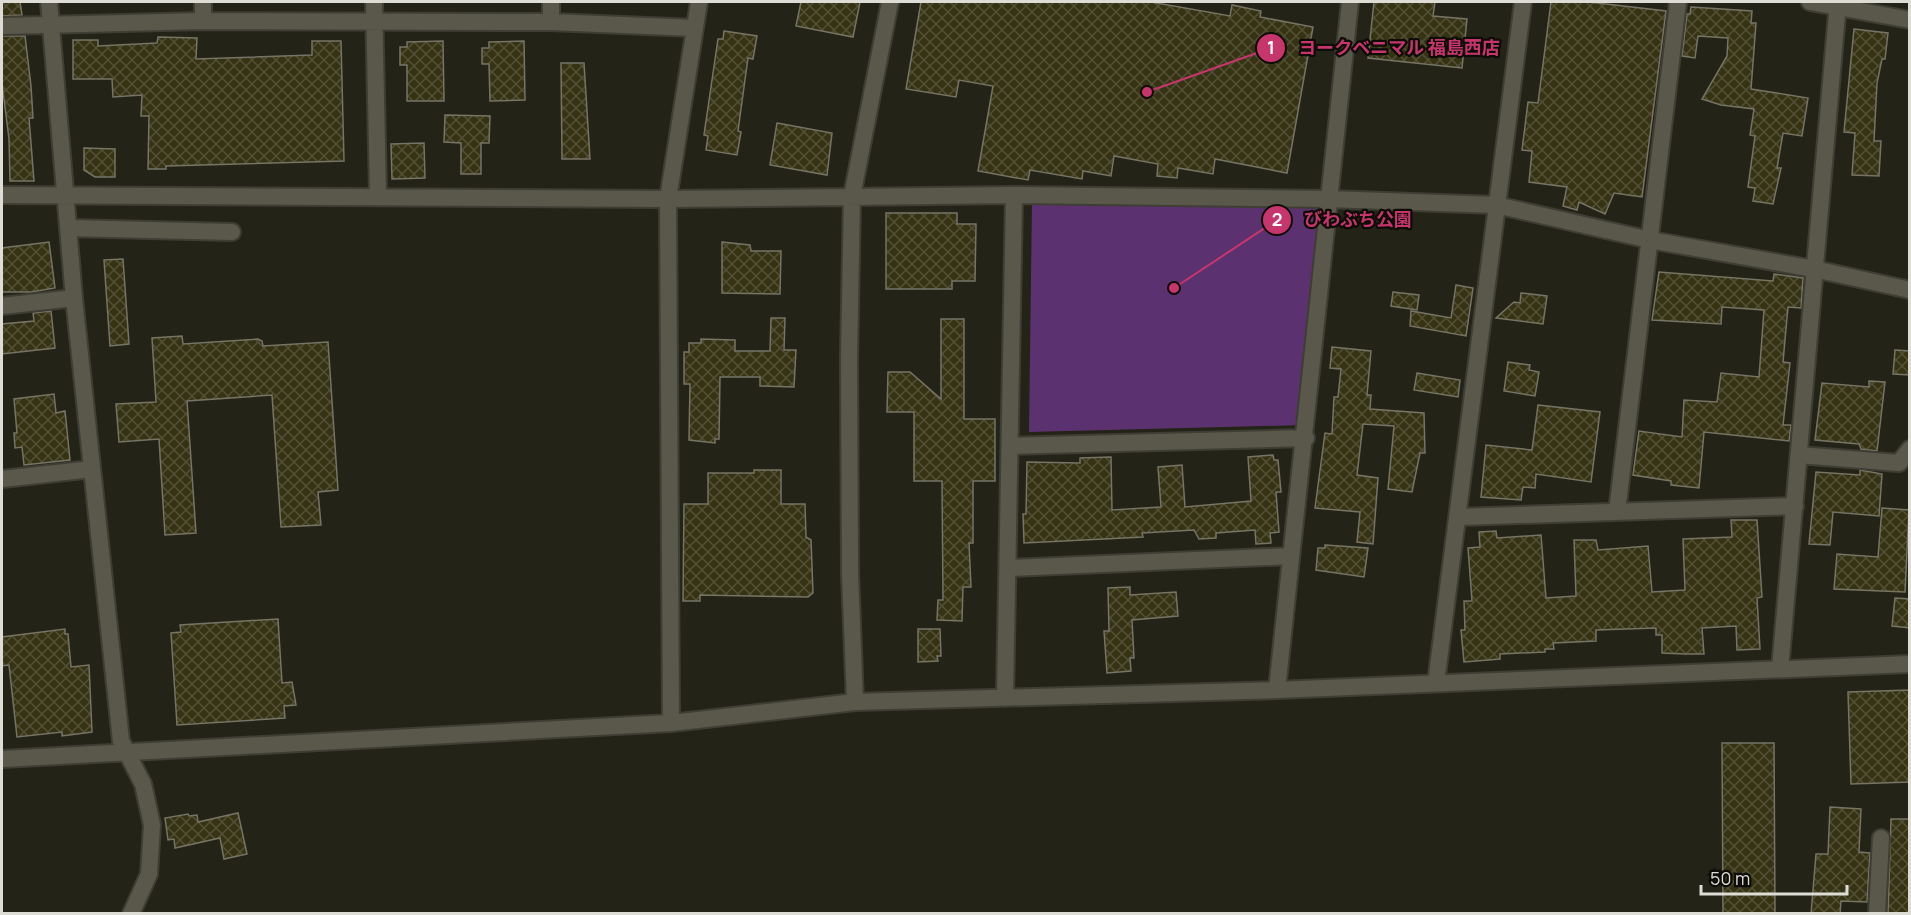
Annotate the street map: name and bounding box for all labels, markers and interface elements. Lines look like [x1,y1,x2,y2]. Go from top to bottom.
callout: ヨークベニマル 福島西店 [1256,30,1511,66]
text: 1 [1267,35,1275,59]
text: ヨークベニマル 福島西店 [1298,35,1500,59]
callout: びわぶち公園 [1262,202,1424,238]
text: 2 [1272,207,1282,231]
text: びわぶち公園 [1304,207,1412,231]
scale bar [1701,858,1846,896]
text: 50 m [1710,866,1750,890]

